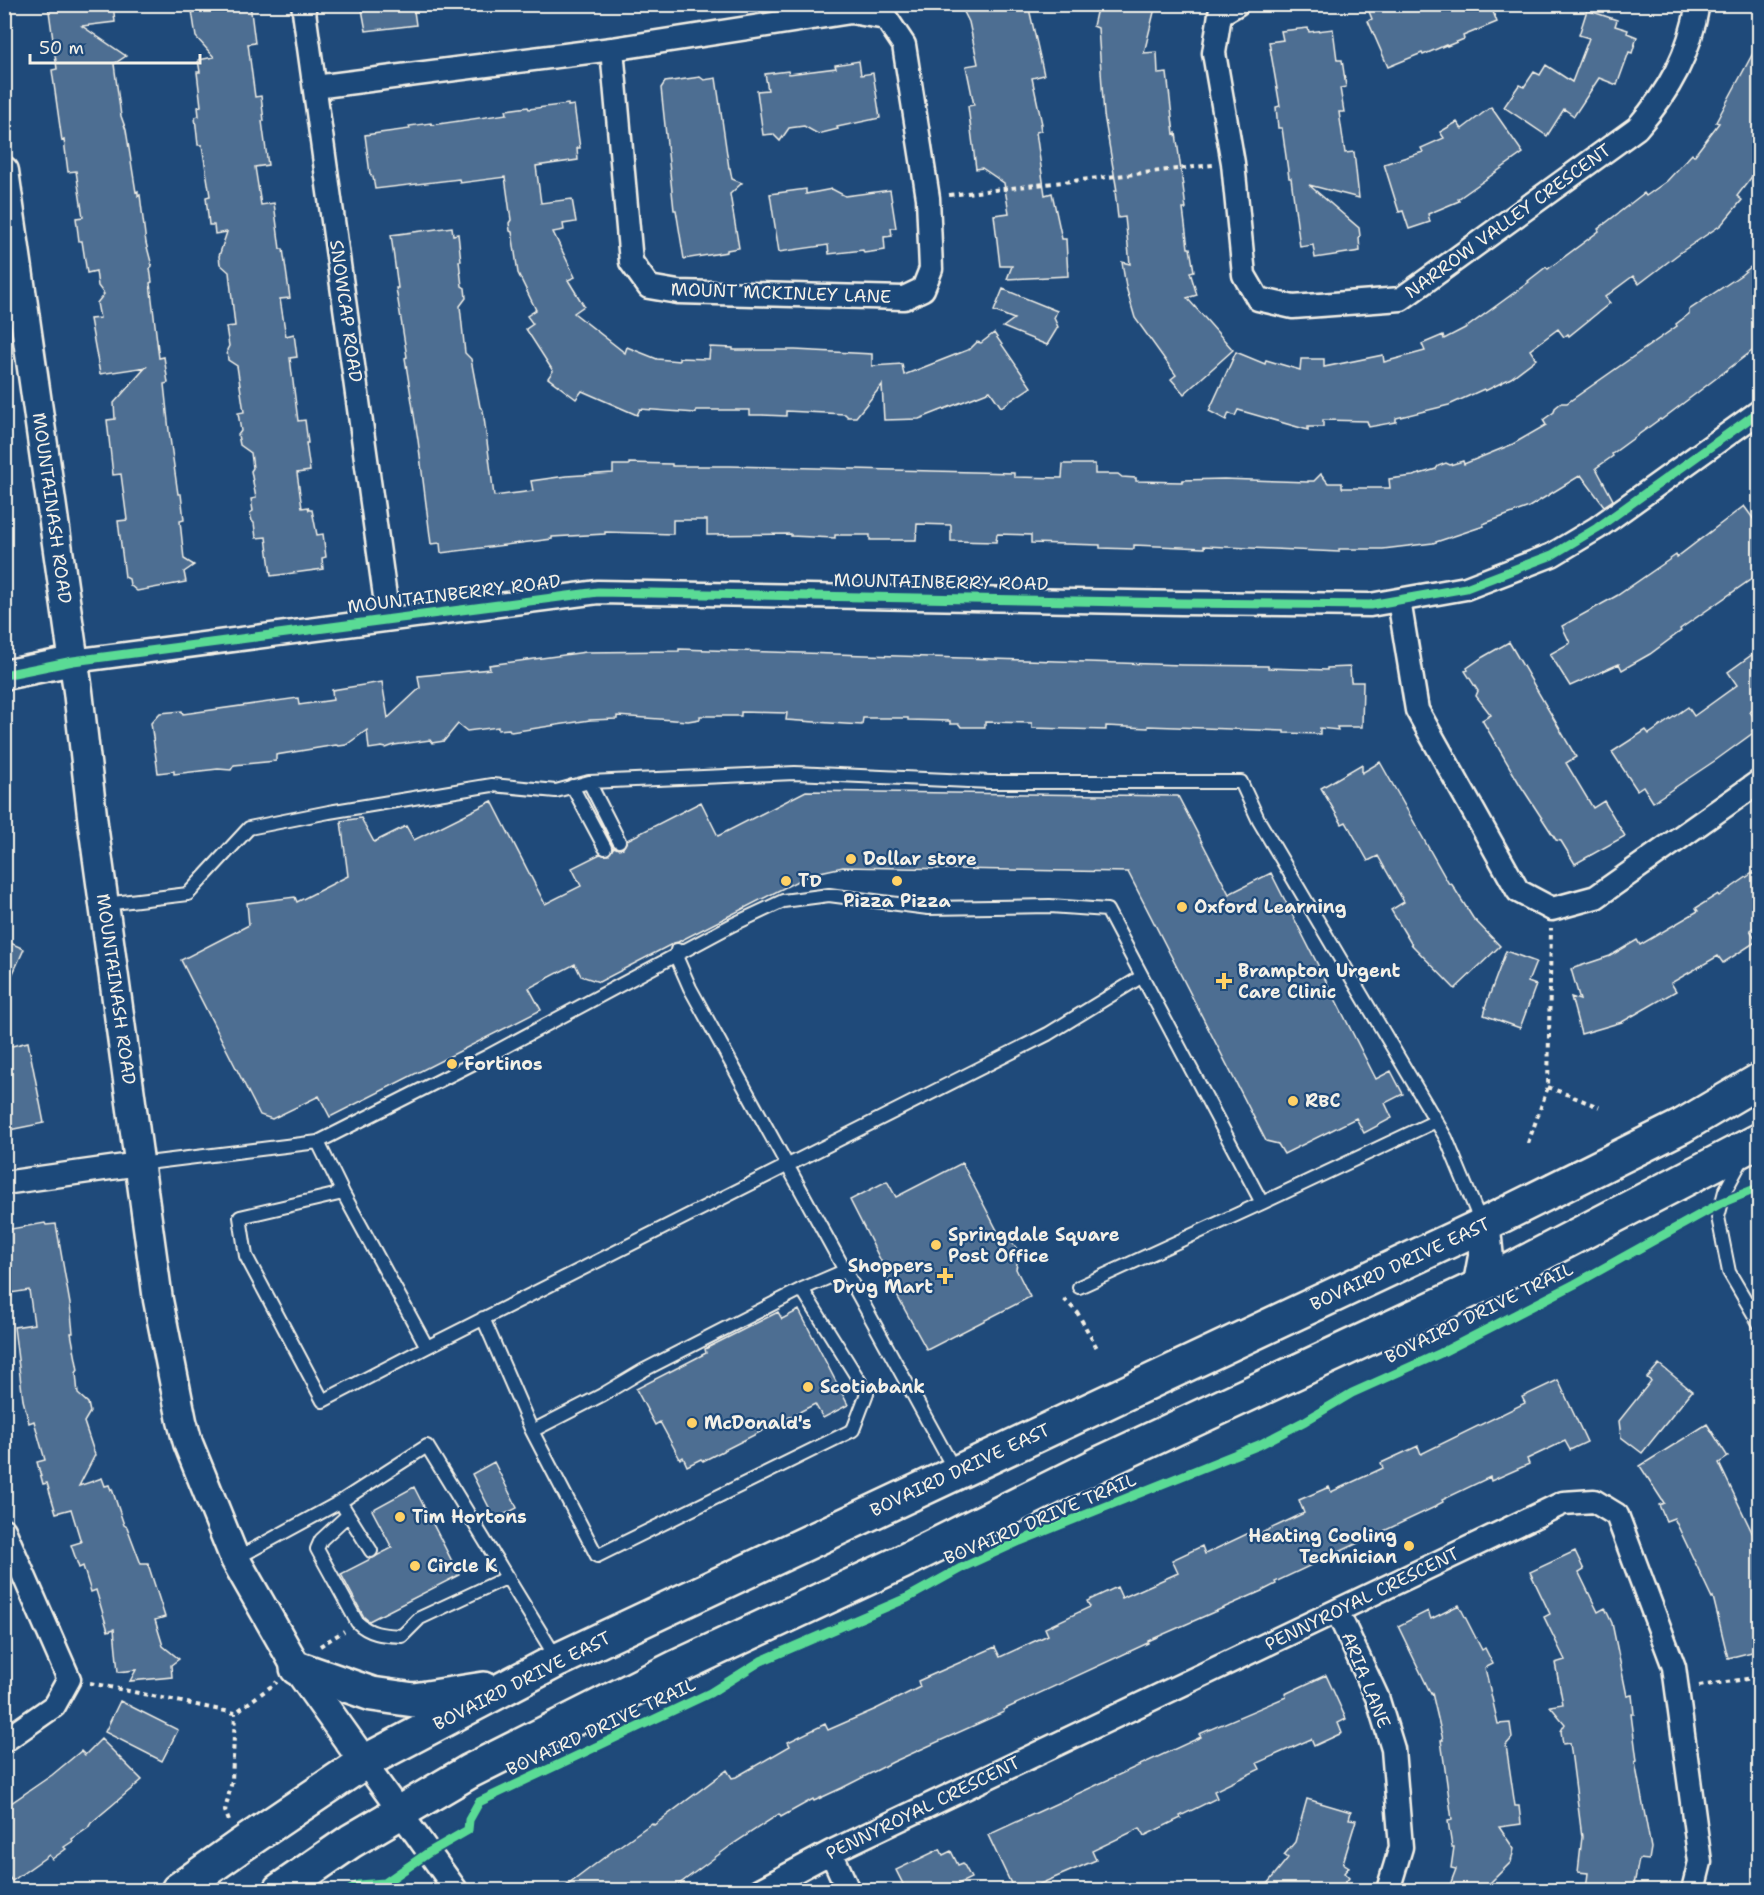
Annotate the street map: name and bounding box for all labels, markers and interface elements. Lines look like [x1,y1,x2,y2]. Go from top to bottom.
scale bar [30,27,200,65]
text: 50 m [39,36,84,60]
street label: NARROW VALLEY CRESCENT [1400,138,1616,304]
street label: SNOWCAP ROAD [324,238,368,384]
street label: MOUNT MCKINLEY LANE [670,277,892,309]
street label: MOUNTAINASH ROAD [27,411,77,605]
street label: MOUNTAINBERRY ROAD [833,568,1049,596]
street label: MOUNTAINBERRY ROAD [346,569,562,619]
place label: Dollar store [863,847,977,871]
marker: Dollar store [844,852,858,866]
place label: TD [798,869,822,893]
marker: TD [779,874,793,888]
marker: Pizza Pizza [890,874,904,888]
place label: Pizza Pizza [843,889,952,913]
street label: MOUNTAINASH ROAD [91,892,141,1086]
place label: Oxford Learning [1194,895,1347,919]
marker: Oxford Learning [1175,900,1189,914]
place label: Brampton Urgent Care Clinic [1238,959,1400,1004]
marker: Brampton Urgent Care Clinic [1215,972,1233,990]
place label: Fortinos [464,1052,542,1076]
marker: Fortinos [445,1057,459,1071]
place label: RBC [1305,1089,1341,1113]
marker: RBC [1286,1094,1300,1108]
street label: BOVAIRD DRIVE EAST [1306,1212,1494,1316]
place label: Springdale Square Post Office [948,1223,1120,1268]
marker: Springdale Square Post Office [929,1238,943,1252]
place label: Shoppers Drug Mart [833,1254,933,1299]
street label: BOVAIRD DRIVE TRAIL [1381,1257,1577,1369]
marker: Shoppers Drug Mart [938,1269,952,1283]
place label: Scotiabank [820,1375,925,1399]
marker: Scotiabank [801,1380,815,1394]
place label: McDonald's [704,1411,811,1435]
marker: McDonald's [685,1416,699,1430]
street label: BOVAIRD DRIVE EAST [866,1418,1054,1522]
street label: BOVAIRD DRIVE TRAIL [940,1468,1140,1570]
place label: Tim Hortons [412,1505,527,1529]
marker: Tim Hortons [393,1510,407,1524]
place label: Heating Cooling Technician [1248,1524,1397,1569]
marker: Heating Cooling Technician [1402,1539,1416,1553]
street label: PENNYROYAL CRESCENT [1261,1541,1463,1657]
place label: Circle K [427,1554,498,1578]
marker: Circle K [408,1559,422,1573]
street label: BOVAIRD DRIVE EAST [429,1626,615,1736]
street label: ARIA LANE [1336,1628,1396,1732]
street label: BOVAIRD DRIVE TRAIL [502,1672,700,1782]
street label: PENNYROYAL CRESCENT [822,1750,1024,1866]

